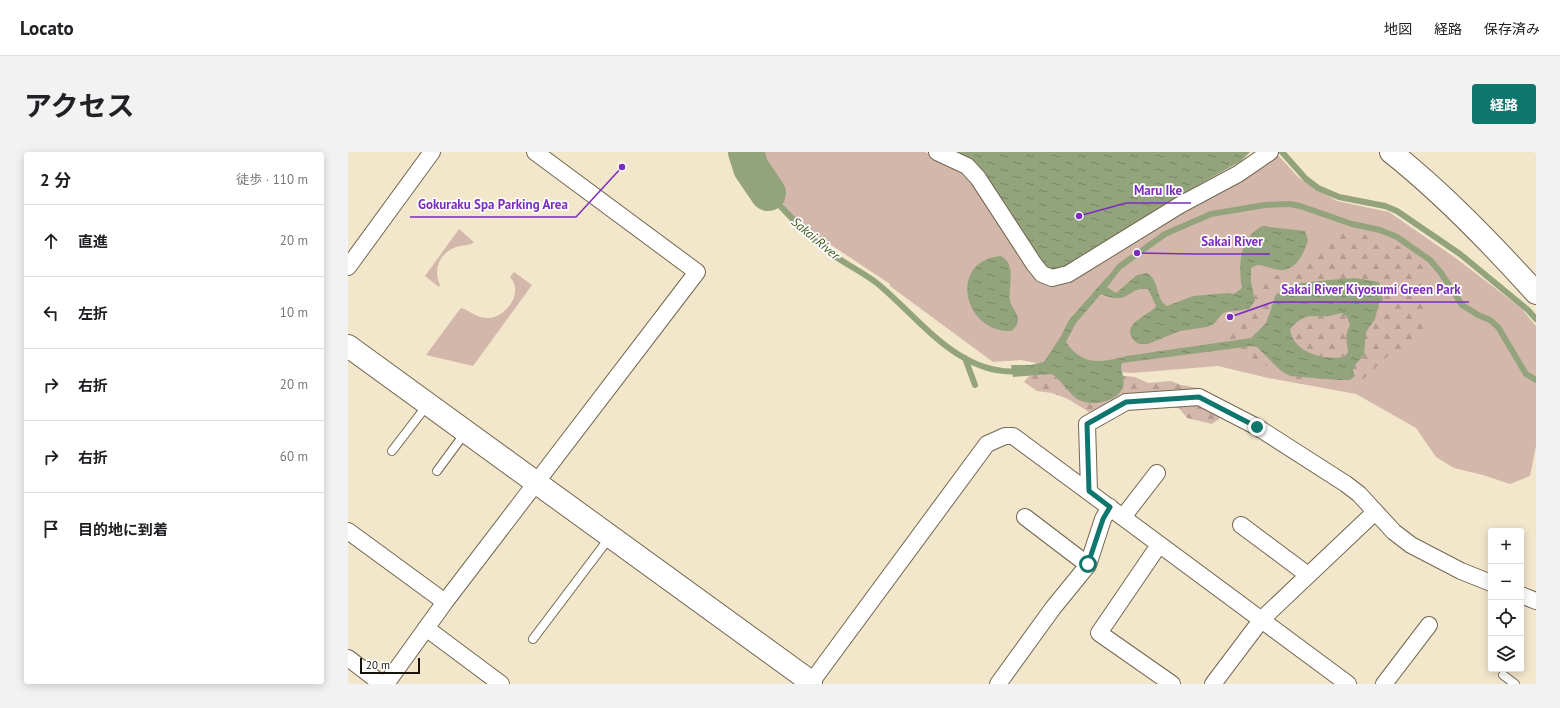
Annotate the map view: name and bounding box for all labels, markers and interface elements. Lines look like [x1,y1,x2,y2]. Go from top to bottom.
text: Locato [20,16,74,40]
text: 地図 [1384,20,1412,38]
text: 経路 [1434,20,1462,38]
text: 保存済み [1484,20,1540,38]
button: 経路 [1472,84,1536,124]
text: アクセス [24,87,135,124]
text: 2 分 [40,169,71,191]
text: 徒歩 · 110 m [236,171,308,188]
callout: Maru Ike [1126,178,1191,203]
text: Maru Ike [1134,182,1183,199]
callout: Gokuraku Spa Parking Area [410,192,576,217]
text: Gokuraku Spa Parking Area [418,196,568,213]
water label: Sakai River [788,213,844,264]
callout: Sakai River [1193,229,1270,254]
icon: ahead [40,230,62,252]
text: 直進 [78,232,108,251]
text: 20 m [280,232,308,249]
text: Sakai River [1201,233,1263,250]
callout: Sakai River Kiyosumi Green Park [1273,277,1469,302]
text: Sakai River Kiyosumi Green Park [1281,281,1461,298]
icon: left [40,302,62,324]
text: 左折 [78,304,108,323]
text: 10 m [280,304,308,321]
icon: right [40,374,62,396]
text: 右折 [78,376,108,395]
text: 20 m [280,376,308,393]
route end [1248,418,1266,436]
icon: right [40,446,62,468]
text: 右折 [78,448,108,467]
text: 60 m [280,448,308,465]
icon: arrive [40,518,62,540]
text: 目的地に到着 [78,520,168,539]
map controls [1488,528,1524,672]
button: + [1488,528,1524,564]
route start [1079,555,1097,573]
button: − [1488,564,1524,600]
button: locate [1488,600,1524,636]
button: layers [1488,636,1524,672]
scale bar [360,656,420,675]
text: 20 m [366,658,390,672]

